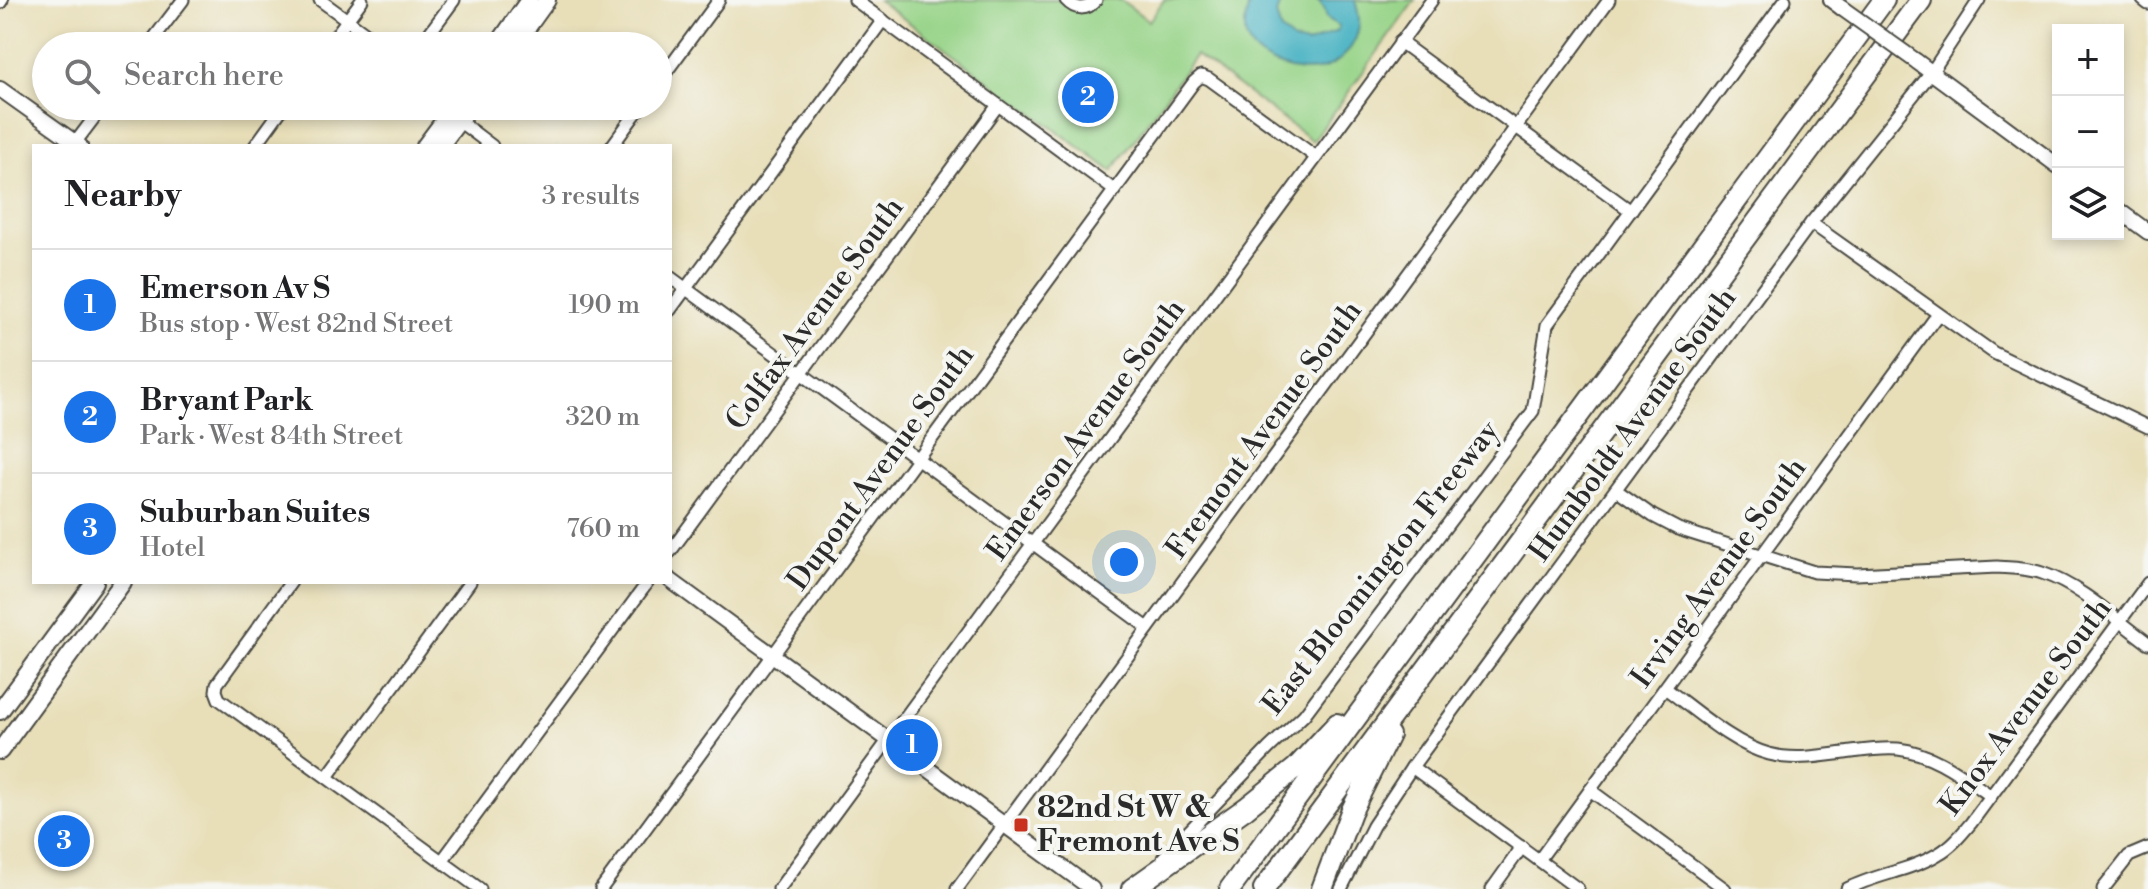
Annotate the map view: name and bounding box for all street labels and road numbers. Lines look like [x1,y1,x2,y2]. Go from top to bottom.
street label: Colfax Avenue South [718,190,912,438]
street label: Humboldt Avenue South [1521,281,1745,569]
street label: Emerson Avenue South [978,292,1194,568]
street label: Fremont Avenue South [1157,293,1371,567]
street label: Dupont Avenue South [779,338,983,598]
street label: East Bloomington Freeway [1254,413,1508,723]
street label: Irving Avenue South [1623,450,1815,695]
street label: Knox Avenue South [1932,591,2120,823]

